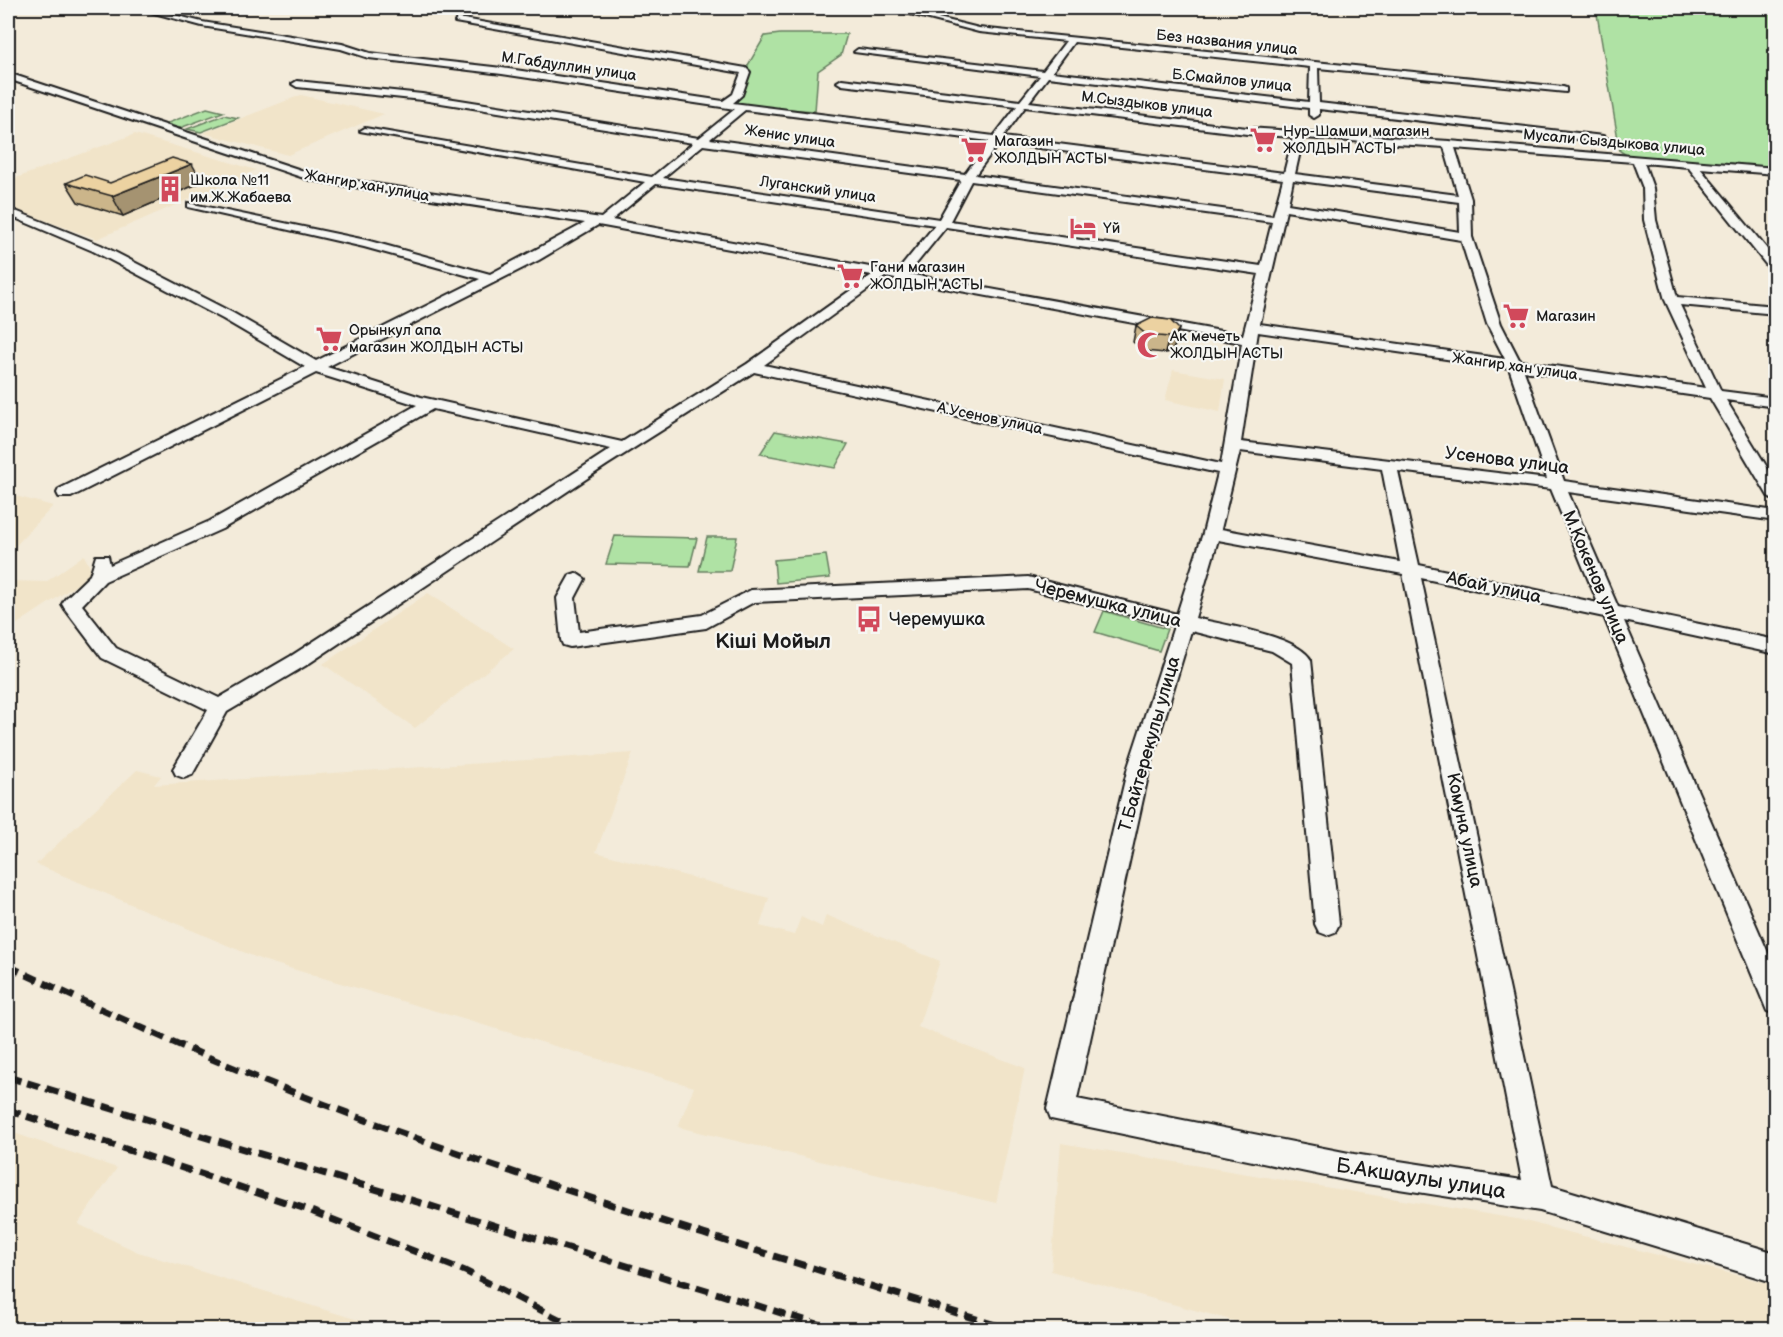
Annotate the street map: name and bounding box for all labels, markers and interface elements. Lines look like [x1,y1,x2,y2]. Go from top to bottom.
street label: Без названия улица [1155,26,1299,59]
street label: М.Габдуллин улица [500,48,638,85]
street label: Б.Смайлов улица [1171,65,1293,96]
street label: М.Сыздыков улица [1080,87,1214,122]
street label: Женис улица [743,121,837,152]
place label: Нур-Шамши магазин ЖОЛДЫН АСТЫ [1283,122,1429,158]
supermarket icon: Нур-Шамши магазин ЖОЛДЫН АСТЫ [1248,125,1278,155]
street label: Мусали Сыздыкова улица [1522,125,1706,160]
place label: Магазин ЖОЛДЫН АСТЫ [994,132,1107,168]
supermarket icon: Магазин ЖОЛДЫН АСТЫ [959,135,989,165]
street label: Жангир хан улица [303,165,431,206]
place label: Школа №11 им.Ж.Жабаева [190,171,292,207]
street label: Луганский улица [758,172,877,207]
building icon: Школа №11 им.Ж.Жабаева [155,174,185,204]
hotel icon: Үй [1068,213,1098,243]
place label: Үй [1103,219,1120,238]
place label: Гани магазин ЖОЛДЫН АСТЫ [870,258,983,294]
supermarket icon: Гани магазин ЖОЛДЫН АСТЫ [835,261,865,291]
supermarket icon: Магазин [1501,301,1531,331]
place label: Магазин [1536,307,1596,326]
place label: Орынкул апа магазин ЖОЛДЫН АСТЫ [349,321,524,357]
supermarket icon: Орынкул апа магазин ЖОЛДЫН АСТЫ [314,324,344,354]
place label: Ак мечеть ЖОЛДЫН АСТЫ [1169,327,1283,363]
mosque icon: Ак мечеть ЖОЛДЫН АСТЫ [1135,330,1165,360]
street label: Жангир хан улица [1451,348,1579,385]
street label: А.Усенов улица [934,398,1044,439]
street label: Усенова улица [1444,442,1571,479]
street label: М.Кокенов улица [1558,507,1633,647]
street label: Абай улица [1444,567,1544,608]
street label: Черемушка улица [1032,575,1184,632]
bus stop icon: Черемушка [854,604,884,634]
place label: Черемушка [889,609,985,630]
district label: Кіші Мойыл [715,629,831,654]
street label: Т.Байтерекулы улица [1114,654,1185,834]
street label: Комуна улица [1442,771,1487,890]
street label: Б.Акшаулы улица [1334,1153,1508,1204]

